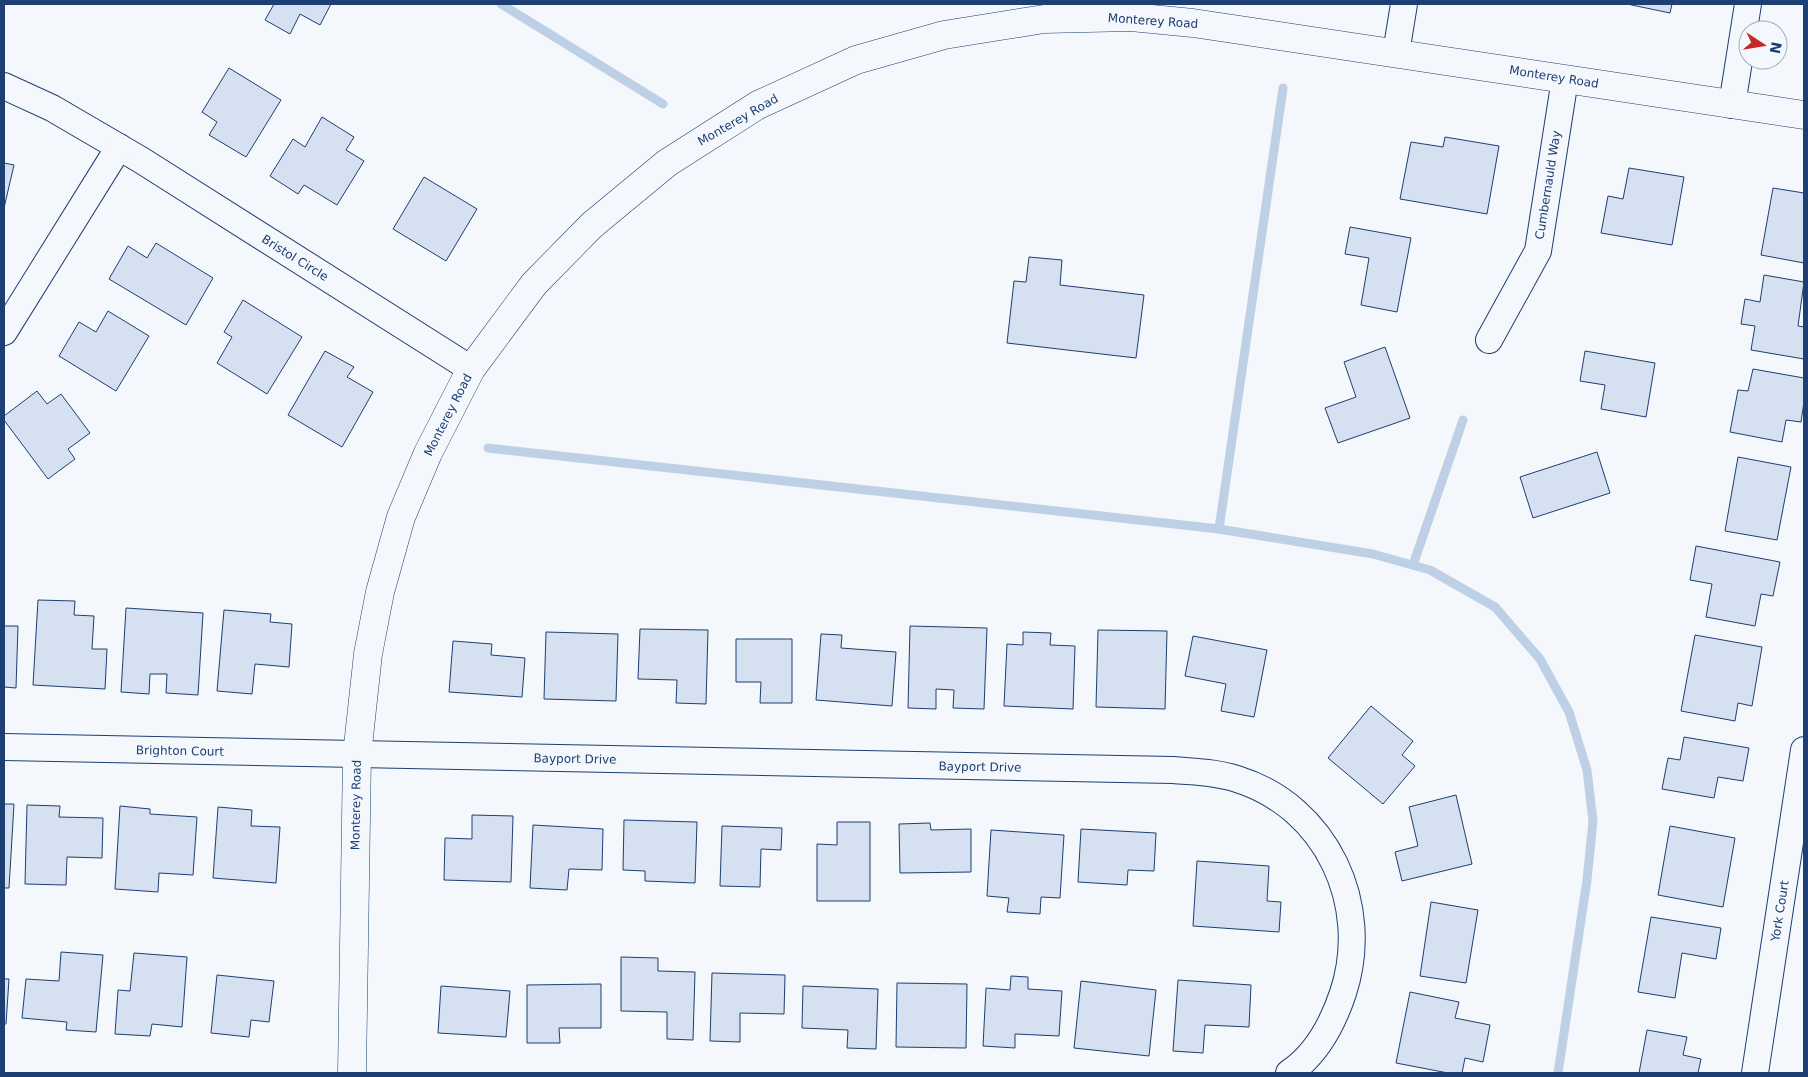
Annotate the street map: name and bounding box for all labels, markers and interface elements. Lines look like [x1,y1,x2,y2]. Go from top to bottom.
street label: Monterey Road [1107,11,1199,31]
north arrow [1738,20,1788,70]
text: N [1767,40,1785,55]
street label: Monterey Road [1508,63,1600,91]
street label: Monterey Road [695,91,781,149]
street label: Cumbernauld Way [1532,129,1564,241]
street label: Bristol Circle [259,232,331,284]
street label: Monterey Road [421,372,475,458]
street label: Brighton Court [136,743,224,759]
street label: Bayport Drive [533,751,617,767]
street label: Bayport Drive [938,759,1022,775]
street label: Monterey Road [348,760,364,850]
street label: York Court [1768,879,1792,944]

